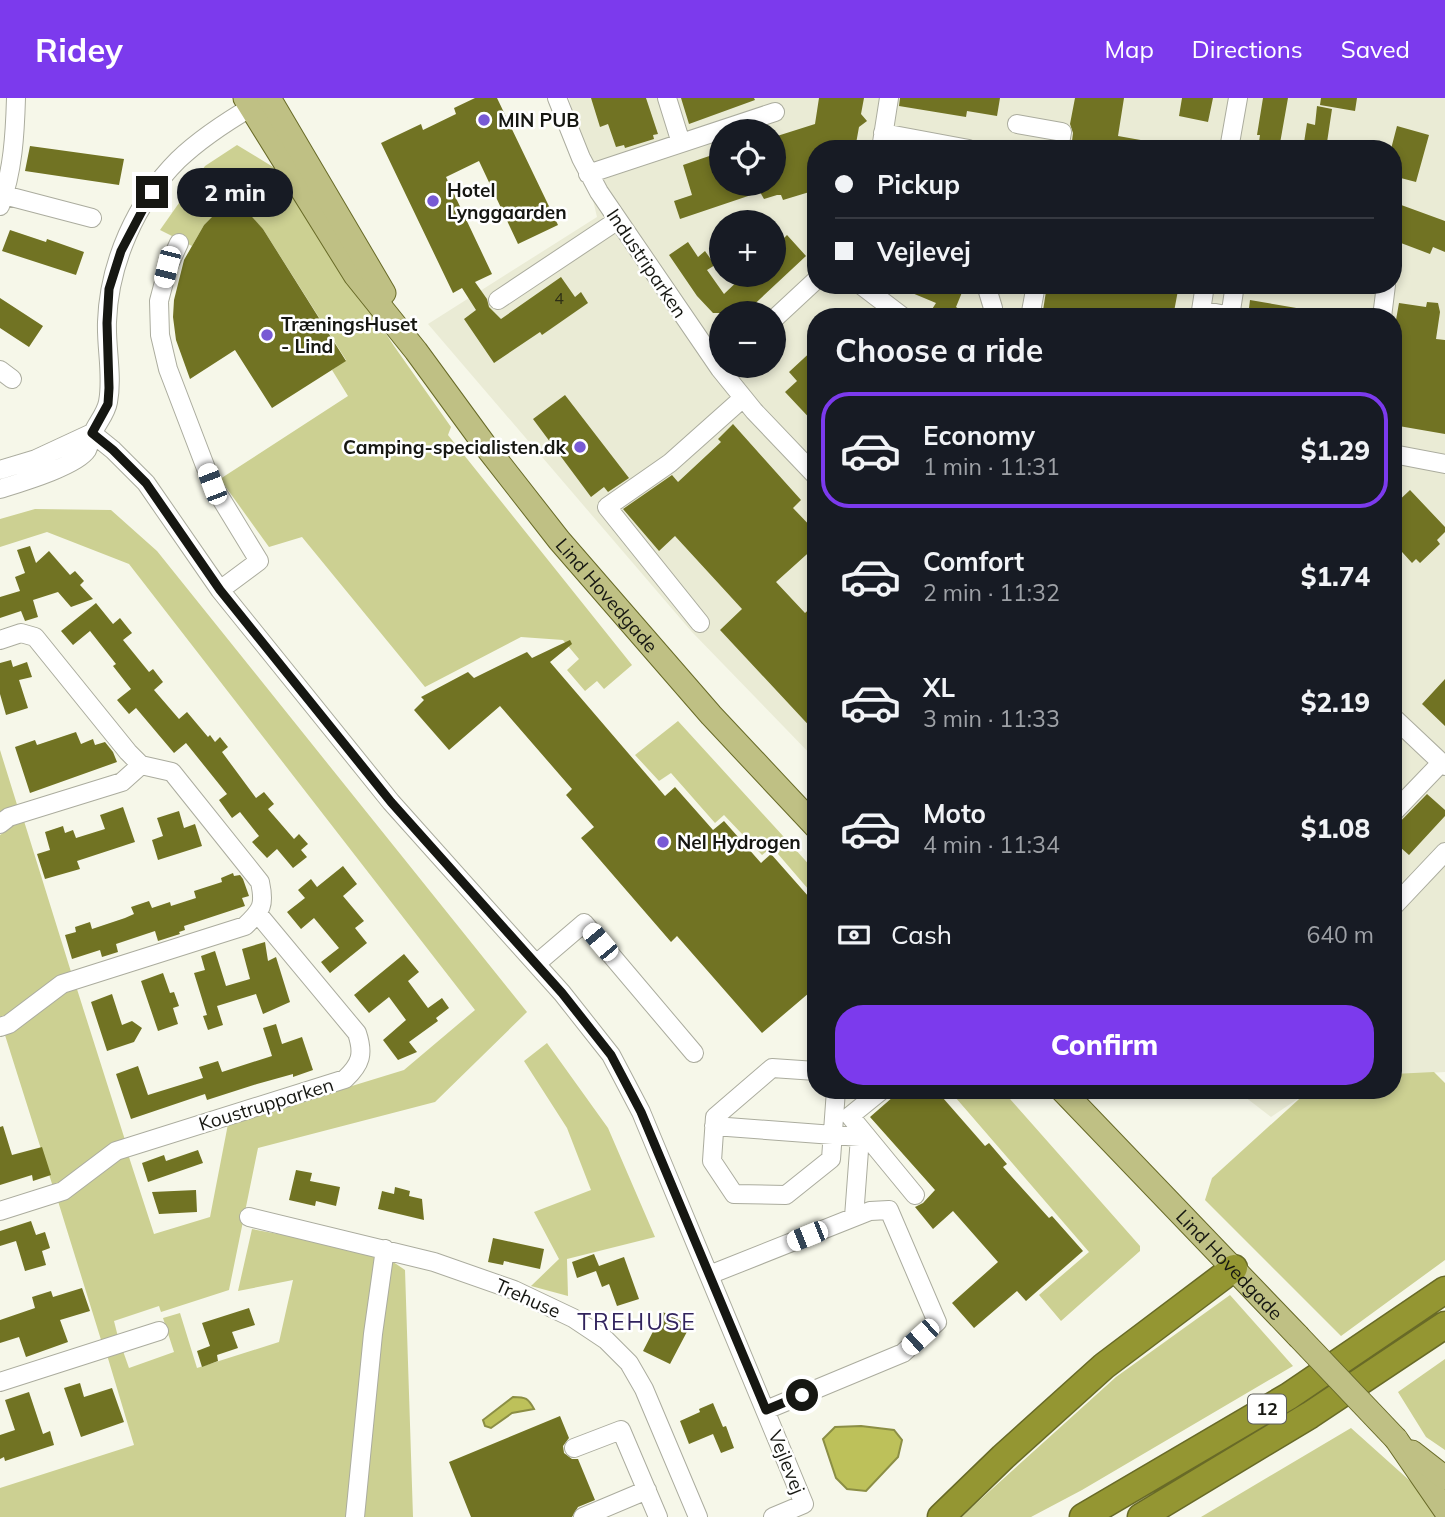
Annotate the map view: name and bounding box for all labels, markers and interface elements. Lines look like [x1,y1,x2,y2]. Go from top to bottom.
text: Ridey [35,29,123,70]
text: Map [1104,34,1154,64]
text: Directions [1192,34,1303,64]
text: Saved [1341,34,1410,64]
place label: MIN PUB [498,108,579,132]
marker: MIN PUB [476,112,492,128]
map controls [709,119,786,378]
button: locate [709,119,786,196]
callout: 2 min [176,168,292,217]
text: Pickup [877,168,960,201]
route end [136,176,168,208]
text: 2 min [204,178,266,207]
place label: Hotel Lynggaarden [447,178,567,224]
marker: Hotel Lynggaarden [425,193,441,209]
street label: Industriparken [602,204,692,322]
button: + [709,210,786,287]
text: Vejlevej [877,235,971,268]
car [152,244,183,290]
house number: 4 [554,288,564,308]
button: − [709,301,786,378]
place label: TræningsHuset - Lind [281,312,418,358]
marker: TræningsHuset - Lind [259,327,275,343]
text: Choose a ride [835,330,1043,370]
icon: car [839,419,902,482]
text: Economy [923,419,1035,452]
text: $1.29 [1301,434,1370,467]
place label: Camping-specialisten.dk [343,435,567,459]
marker: Camping-specialisten.dk [572,439,588,455]
text: 1 min · 11:31 [923,452,1060,481]
car [195,461,230,507]
street label: Lind Hovedgade [551,533,663,657]
icon: car [839,545,902,608]
text: Comfort [923,545,1024,578]
text: $1.74 [1301,560,1370,593]
text: 2 min · 11:32 [923,578,1060,607]
icon: car [839,671,902,734]
text: XL [923,671,955,704]
text: $2.19 [1301,686,1370,719]
text: 3 min · 11:33 [923,704,1060,733]
icon: car [839,797,902,860]
text: Moto [923,797,986,830]
text: $1.08 [1301,812,1370,845]
place label: Nel Hydrogen [677,830,801,854]
text: 4 min · 11:34 [923,830,1060,859]
marker: Nel Hydrogen [655,834,671,850]
icon: cash [835,916,873,954]
text: Cash [891,918,952,951]
car [579,919,622,965]
text: 640 m [1306,920,1374,949]
button: Confirm [835,1005,1374,1085]
street label: Koustrupparken [196,1072,336,1136]
street label: Lind Hovedgade [1171,1204,1288,1325]
car [784,1218,831,1254]
street label: Trehuse [492,1273,564,1323]
district label: TREHUSE [577,1307,697,1336]
car [898,1315,943,1359]
route start [786,1379,818,1411]
road number: 12 [1248,1394,1286,1424]
street label: Vejlevej [763,1427,811,1497]

